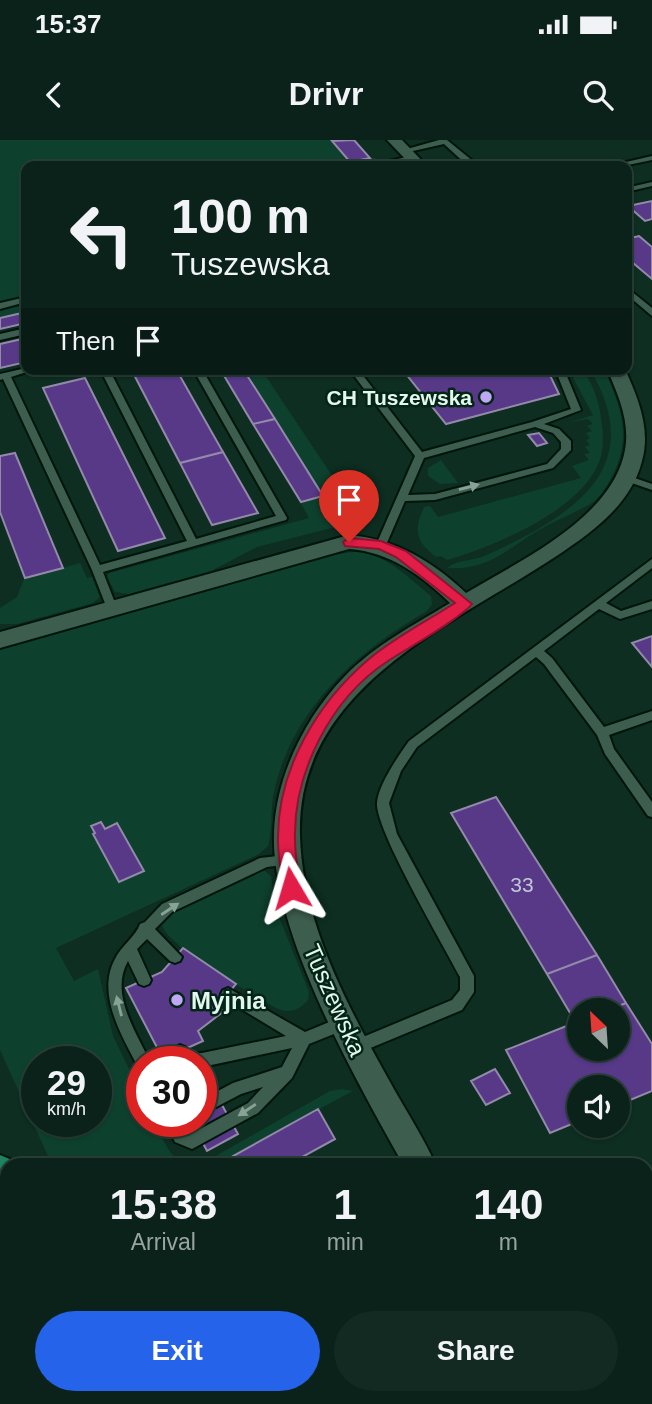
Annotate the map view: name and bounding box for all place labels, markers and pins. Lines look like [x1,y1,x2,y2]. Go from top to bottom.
place label: CH Tuszewska [327,386,472,409]
marker: CH Tuszewska [478,389,494,405]
pin [319,470,379,542]
place label: Myjnia [191,987,266,1014]
marker: Myjnia [169,992,185,1008]

